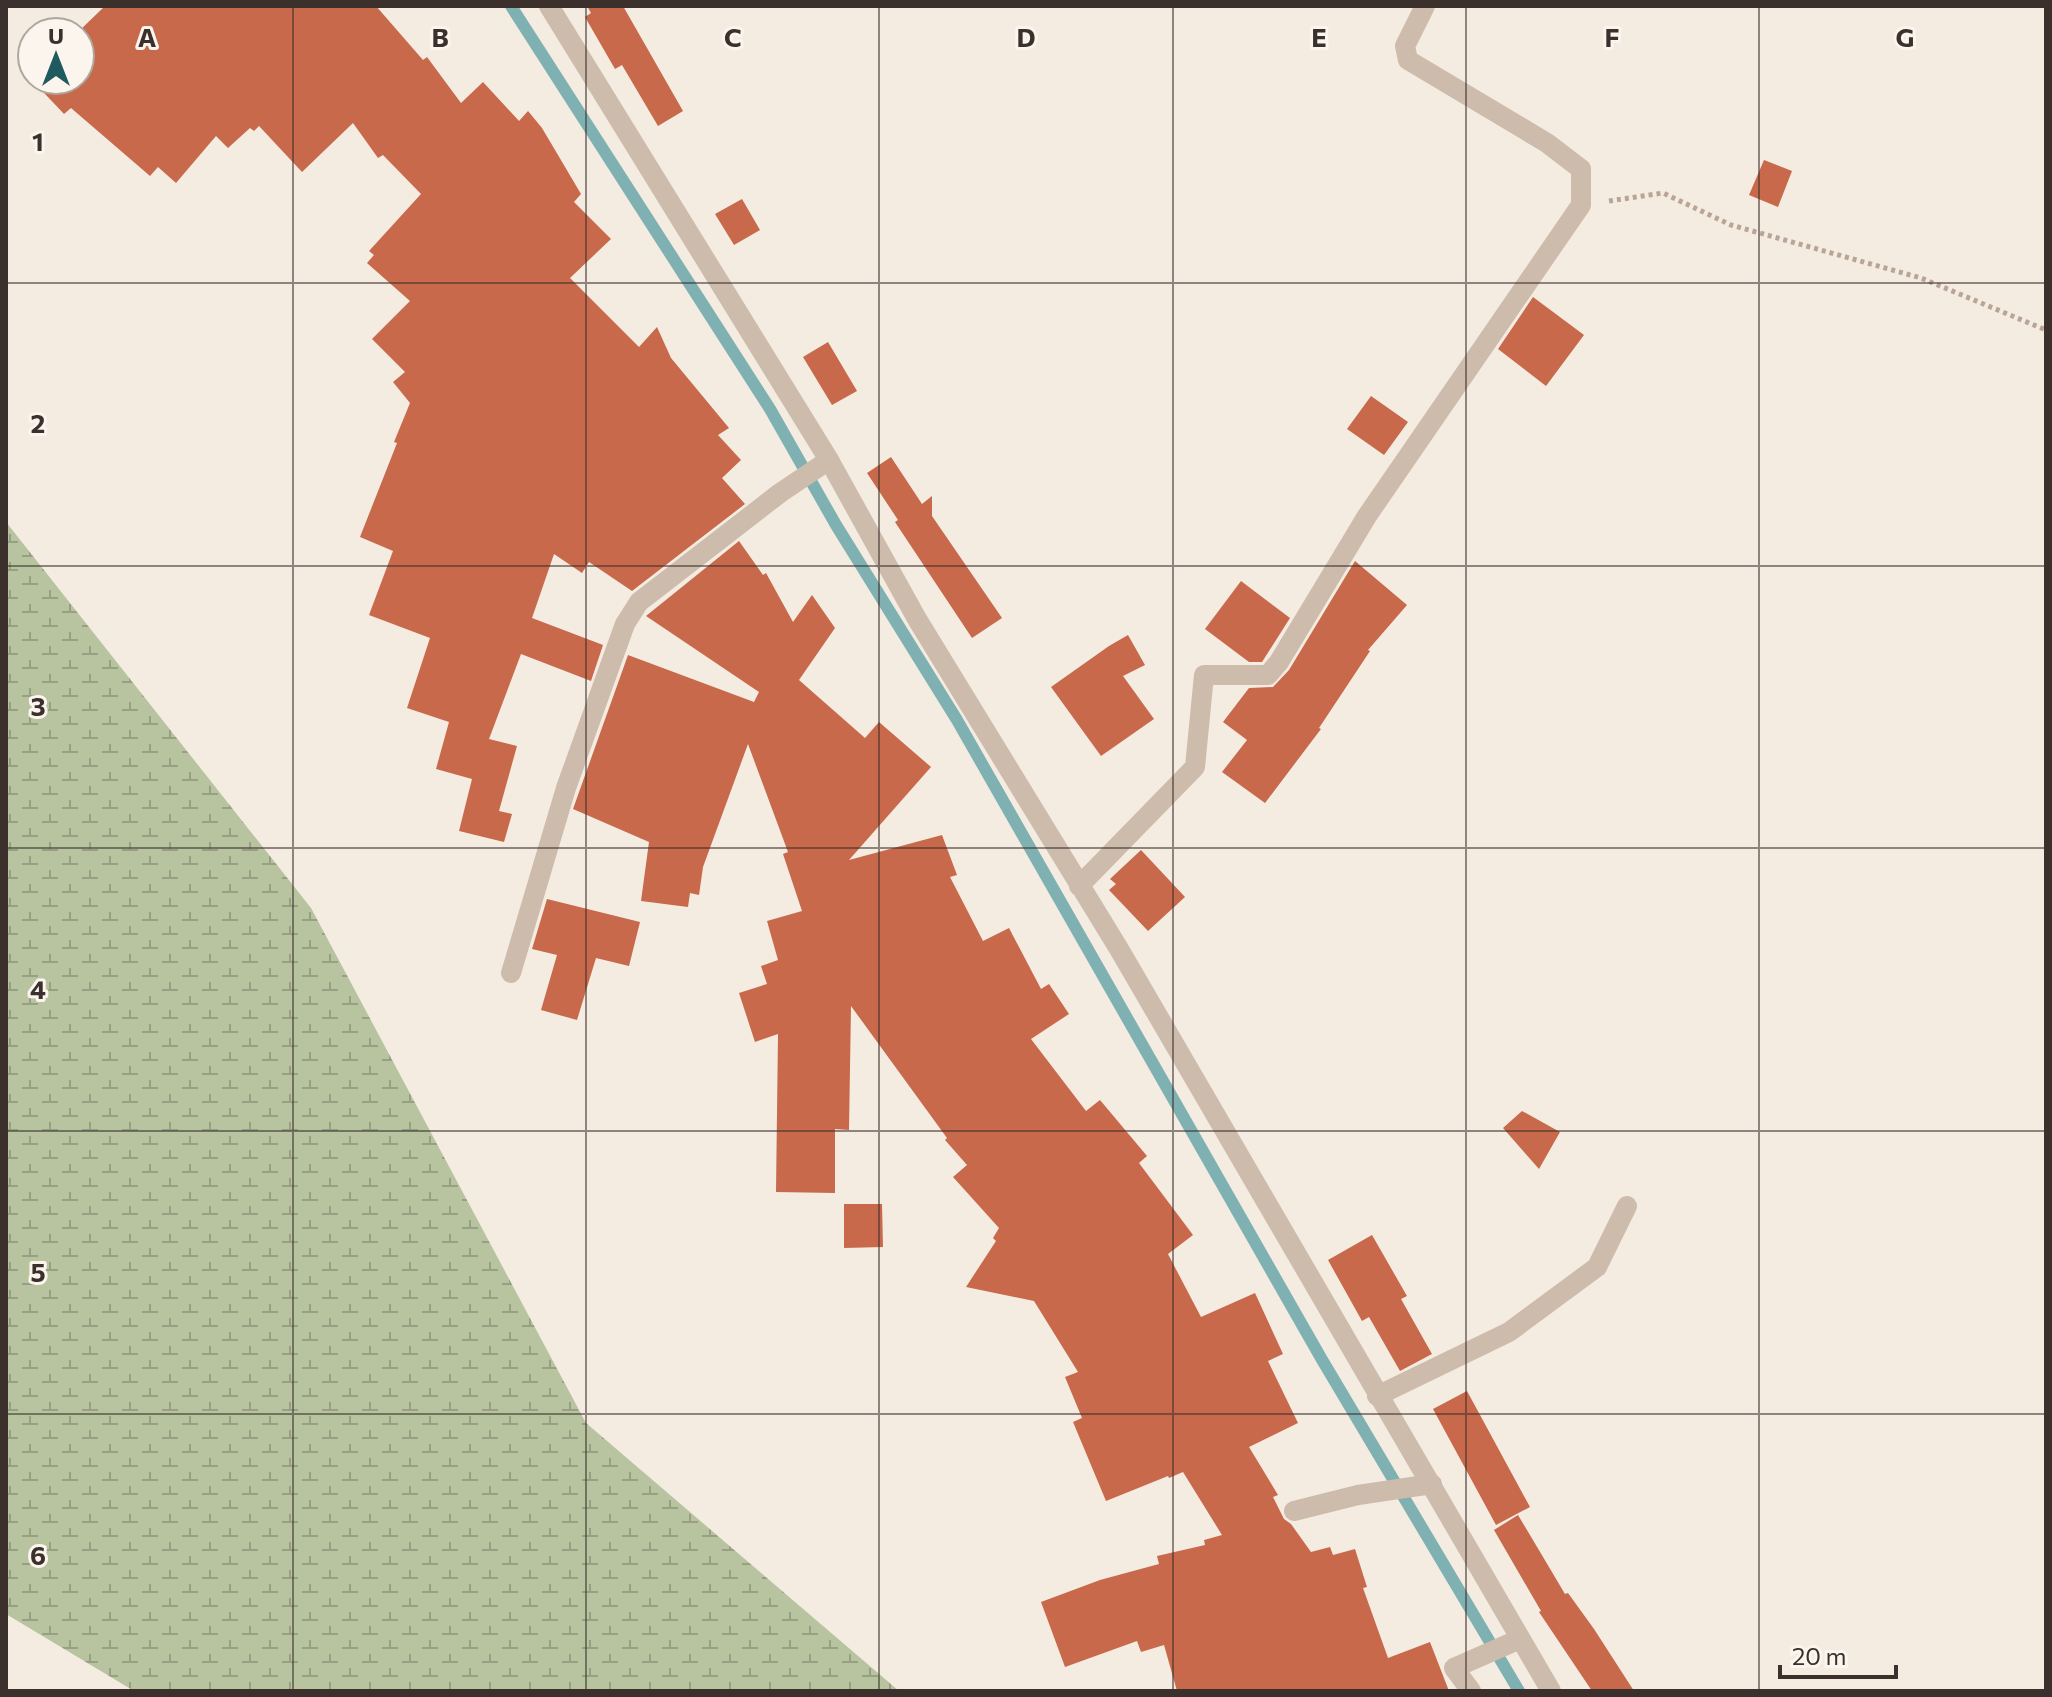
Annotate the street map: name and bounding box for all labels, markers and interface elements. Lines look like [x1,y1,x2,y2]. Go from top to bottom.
north arrow [16,16,96,96]
text: A [138,21,157,52]
text: B [431,21,449,52]
text: C [724,21,742,52]
text: D [1016,21,1036,52]
text: E [1311,21,1327,52]
text: F [1604,21,1620,52]
text: G [1896,21,1914,52]
text: U [48,22,64,49]
text: 1 [32,125,44,156]
text: 2 [31,407,45,438]
text: 3 [30,690,46,721]
text: 4 [30,973,46,1004]
text: 5 [30,1256,46,1287]
text: 6 [30,1539,46,1570]
scale bar [1780,1629,1896,1679]
text: 20 m [1792,1641,1846,1670]

